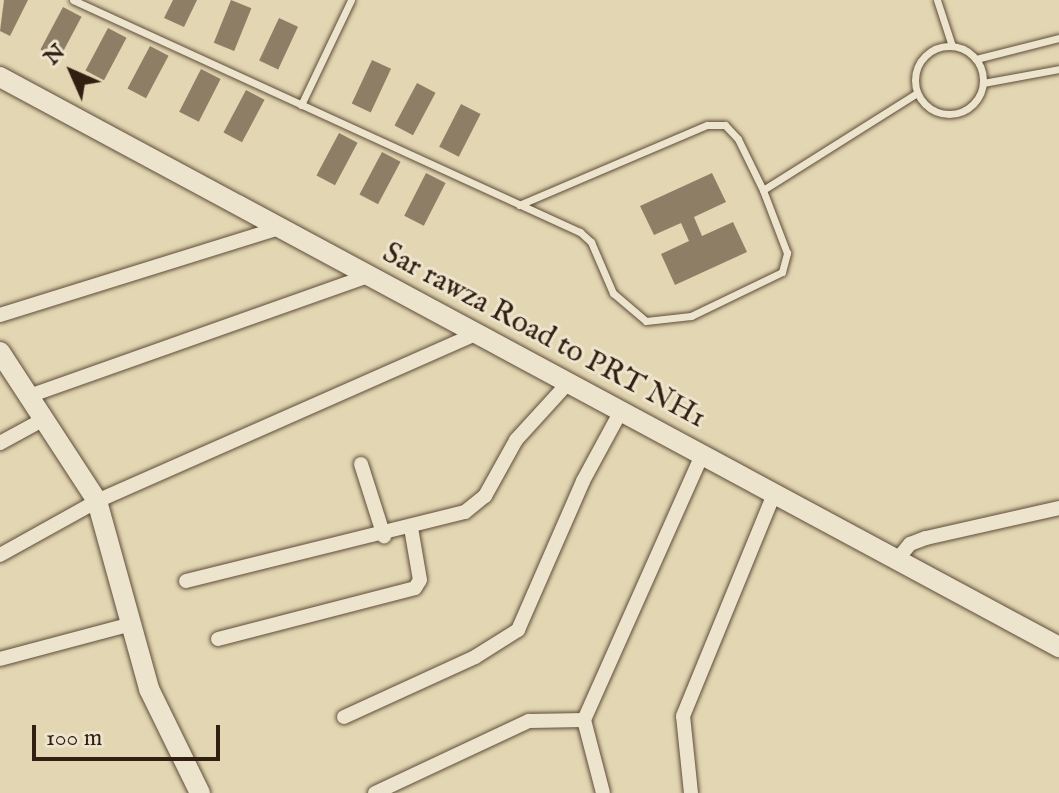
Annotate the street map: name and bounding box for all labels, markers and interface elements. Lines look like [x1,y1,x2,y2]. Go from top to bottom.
north arrow [32,32,112,112]
text: N [38,38,72,72]
street label: Sar rawza Road to PRT NH1 [376,235,712,437]
scale bar [36,709,224,759]
text: 100 m [46,723,102,754]

